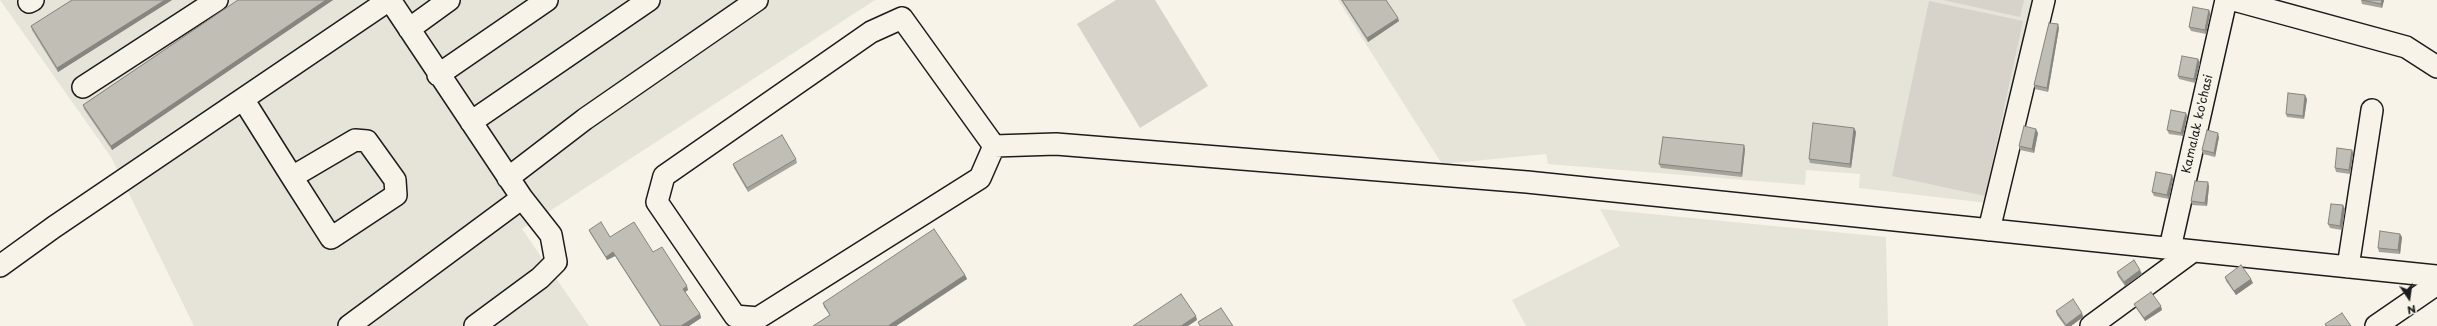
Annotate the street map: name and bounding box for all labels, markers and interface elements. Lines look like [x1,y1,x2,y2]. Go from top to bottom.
street label: Kamalak ko'chasi [2180,73,2216,175]
north arrow [2389,278,2429,318]
text: N [2406,301,2418,319]

